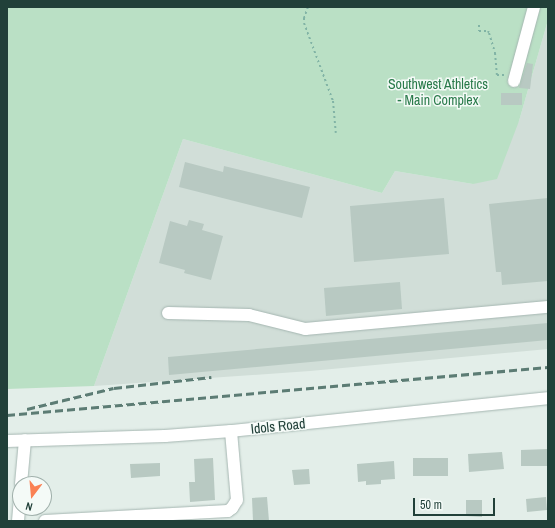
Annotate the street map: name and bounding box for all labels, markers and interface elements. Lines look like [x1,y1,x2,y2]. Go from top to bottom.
park label: Southwest Athletics - Main Complex [388,76,488,108]
street label: Idols Road [250,415,306,437]
north arrow [12,476,52,516]
scale bar [415,490,497,516]
text: 50 m [420,497,442,513]
text: N [24,499,34,514]

